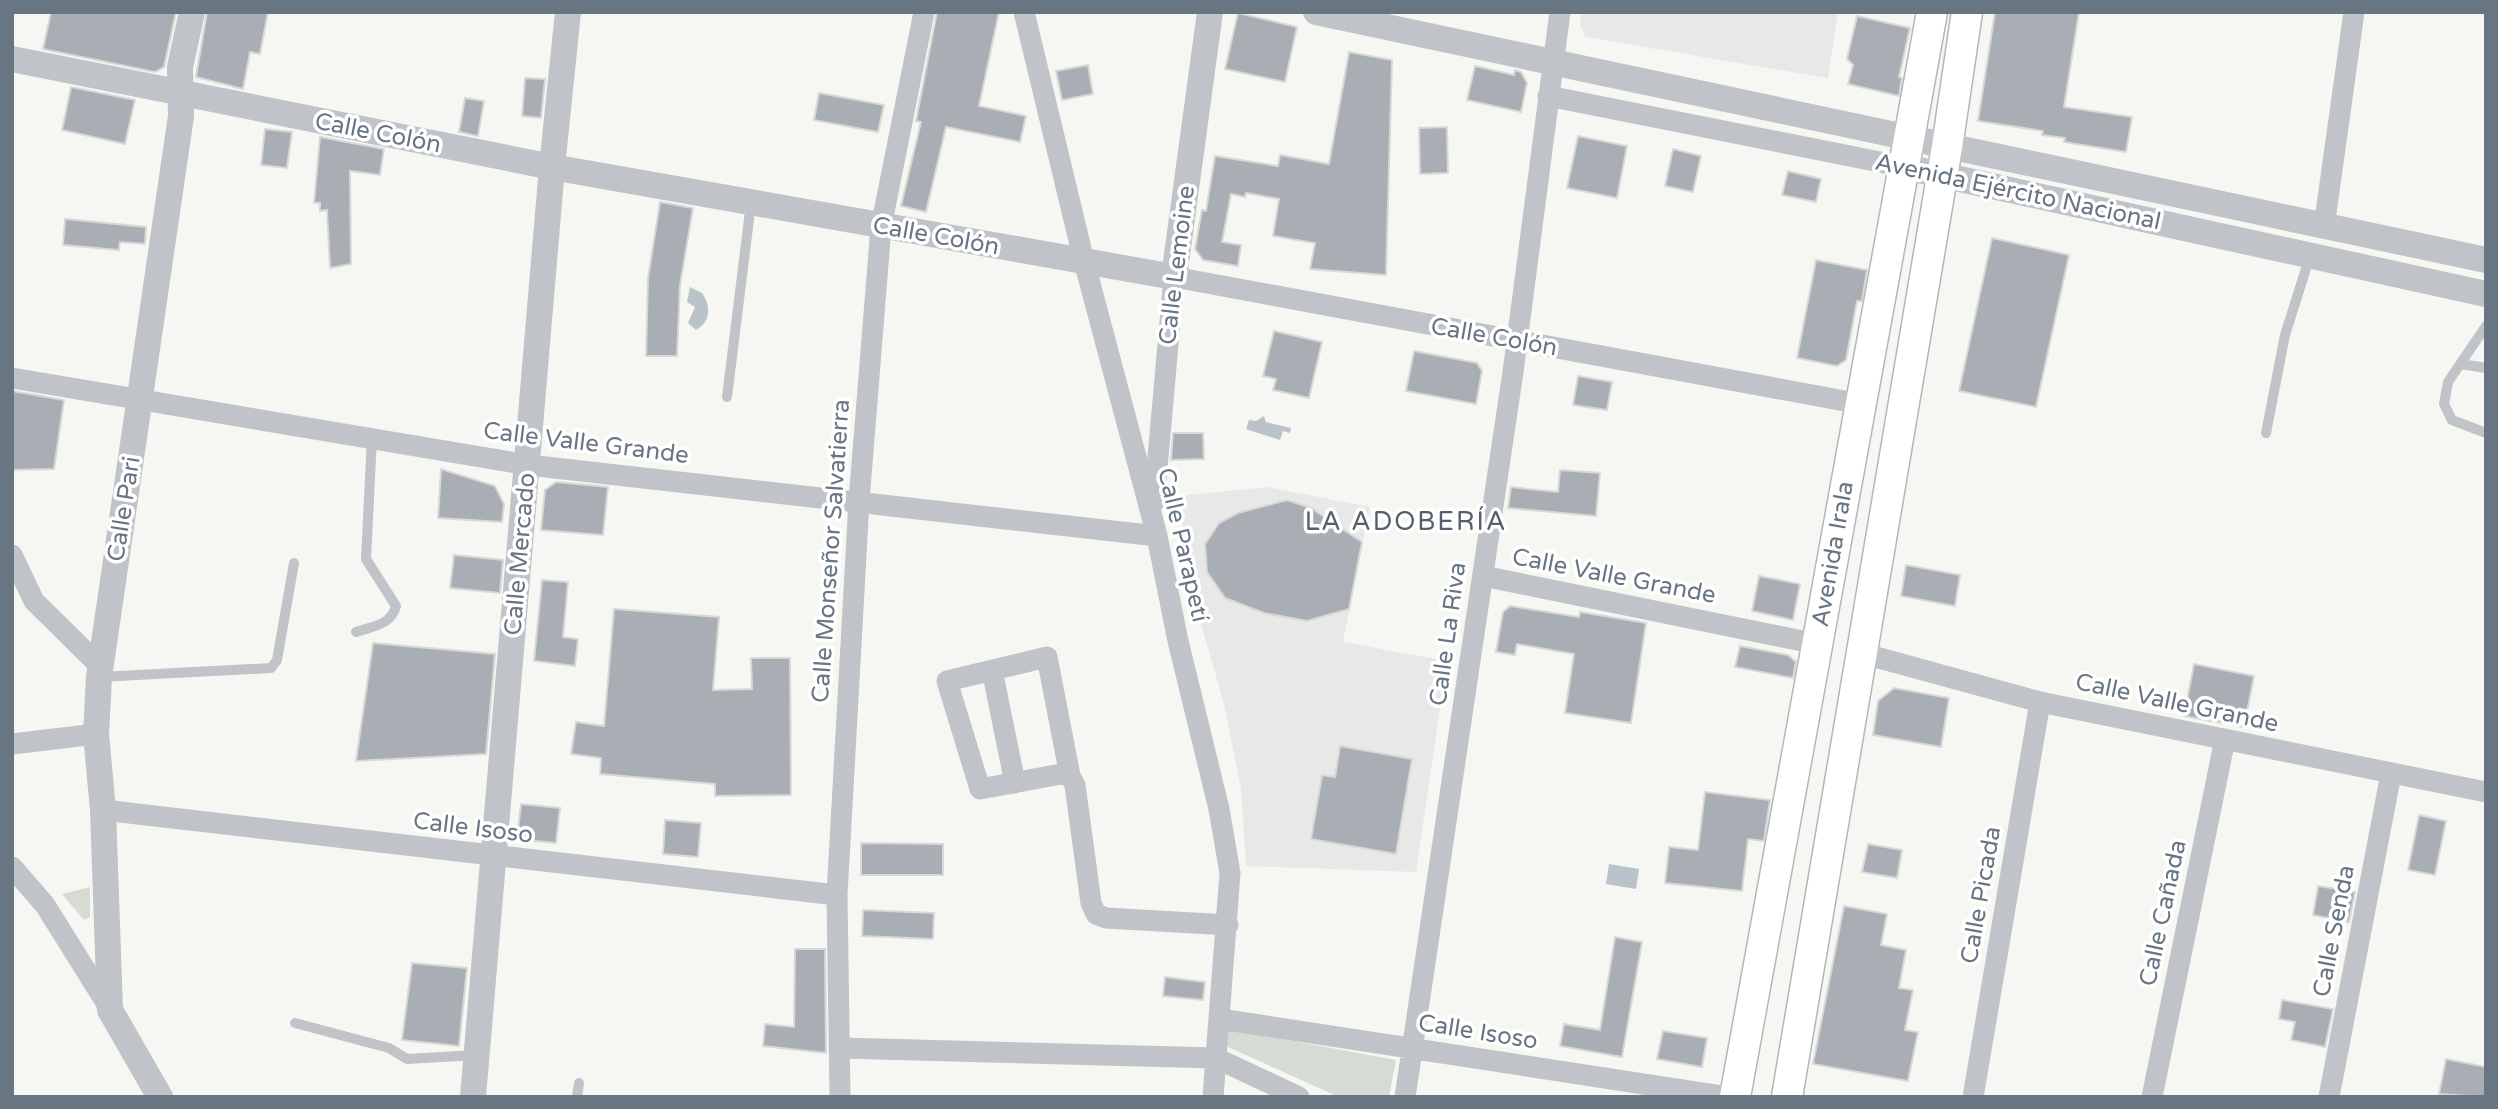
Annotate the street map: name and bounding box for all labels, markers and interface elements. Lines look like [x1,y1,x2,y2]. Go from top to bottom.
street label: Calle Colón [312,107,444,159]
street label: Avenida Ejército Nacional [1873,148,2163,236]
street label: Calle Lemoine [1153,184,1201,346]
street label: Calle Colón [870,211,1002,261]
street label: Calle Colón [1428,312,1560,362]
street label: Calle Monseñor Salvatierra [806,398,856,704]
street label: Calle Valle Grande [482,416,690,470]
street label: Calle Pari [101,454,147,564]
street label: Calle Parapetí [1151,465,1215,625]
street label: Calle Mercado [498,471,542,637]
street label: Avenida Irala [1806,479,1860,629]
district label: LA ADOBERÍA [1305,506,1507,537]
street label: Calle Valle Grande [1510,542,1718,610]
street label: Calle La Riva [1424,560,1472,708]
street label: Calle Valle Grande [2073,667,2281,739]
street label: Calle Isoso [411,806,535,850]
street label: Calle Picada [1955,824,2007,966]
street label: Calle Cañada [2133,837,2193,989]
street label: Calle Senda [2307,863,2361,999]
street label: Calle Isoso [1416,1008,1540,1056]

